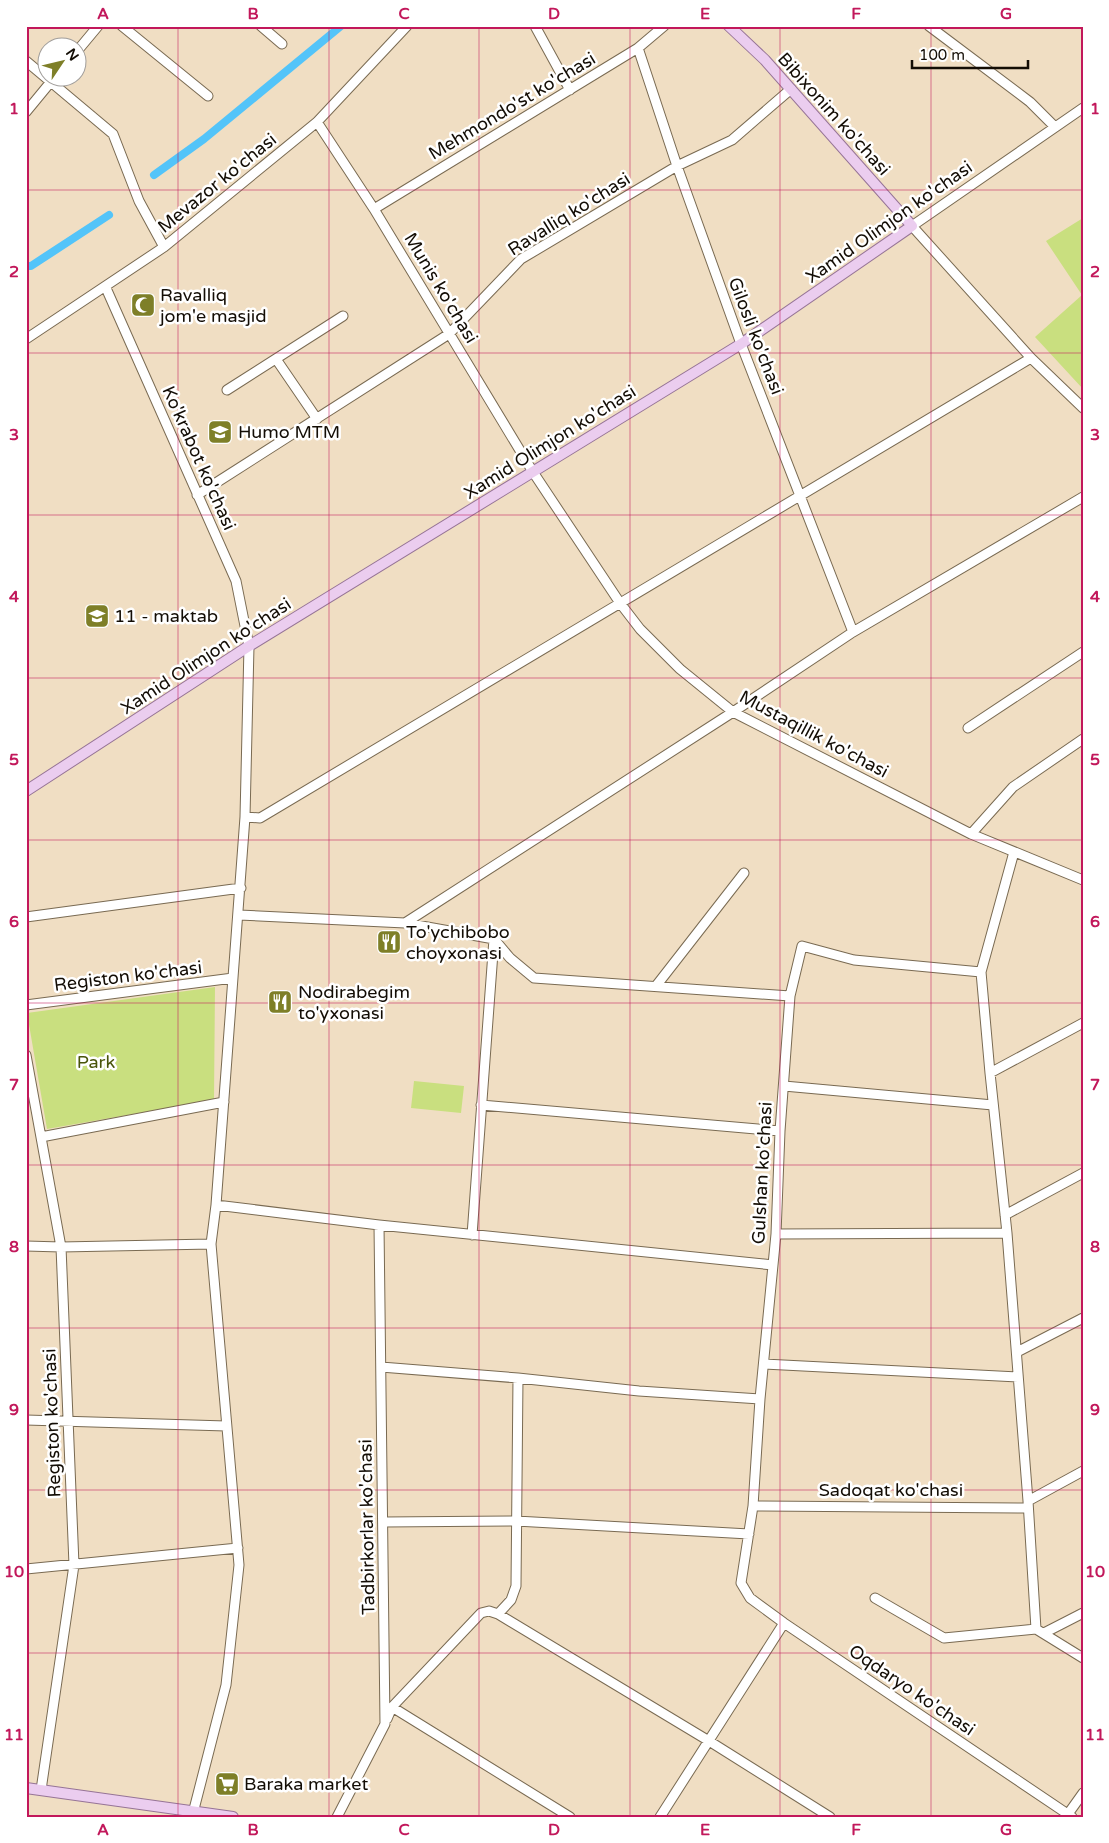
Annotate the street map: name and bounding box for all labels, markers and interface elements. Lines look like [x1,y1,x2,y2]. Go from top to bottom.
text: A [97,4,109,24]
text: B [247,4,259,24]
text: C [398,4,410,24]
text: D [548,4,560,24]
text: E [700,4,710,24]
text: F [851,4,861,24]
text: G [1000,4,1012,24]
north arrow [38,38,88,88]
scale bar [912,38,1028,70]
text: N [62,45,82,64]
text: 100 m [919,46,965,64]
street label: Mehmondo'st ko'chasi [424,47,600,165]
street label: Bibixonim ko'chasi [773,48,895,180]
text: 1 [9,99,19,119]
text: 1 [1090,99,1100,119]
street label: Mevazor ko'chasi [153,128,281,238]
street label: Xamid Olimjon ko'chasi [801,156,977,288]
street label: Ravalliq ko'chasi [504,168,634,260]
street label: Munis ko'chasi [399,229,483,347]
text: 2 [9,262,19,282]
text: 2 [1090,262,1100,282]
street label: Gilosli ko'chasi [724,274,788,398]
place label: Ravalliq jom'e masjid [159,284,267,327]
mosque icon: Ravalliq jom'e masjid [130,292,156,318]
street label: Xamid Olimjon ko'chasi [460,380,640,504]
street label: Ko'krabot ko'chasi [157,382,241,534]
school or university icon: Humo MTM [207,419,233,445]
place label: Humo MTM [238,421,340,443]
text: 3 [9,425,19,445]
text: 3 [1090,425,1100,445]
text: 4 [9,587,19,607]
text: 4 [1090,587,1100,607]
street label: Xamid Olimjon ko'chasi [117,593,295,719]
school or university icon: 11 - maktab [84,603,110,629]
place label: 11 - maktab [114,605,218,627]
street label: Mustaqillik ko'chasi [736,685,892,783]
text: 5 [9,750,19,770]
text: 5 [1090,750,1100,770]
text: 6 [9,912,19,932]
text: 6 [1090,912,1100,932]
place label: To'ychibobo choyxonasi [406,921,510,964]
restaurant icon: To'ychibobo choyxonasi [376,929,402,955]
street label: Registon ko'chasi [53,956,203,996]
place label: Nodirabegim to'yxonasi [298,981,410,1024]
restaurant icon: Nodirabegim to'yxonasi [267,989,293,1015]
park label: Park [77,1051,115,1073]
text: 7 [9,1075,19,1095]
text: 7 [1090,1075,1100,1095]
street label: Gulshan ko'chasi [747,1101,777,1245]
text: 8 [9,1237,19,1257]
text: 8 [1090,1237,1100,1257]
street label: Registon ko'chasi [38,1348,66,1498]
text: 9 [9,1400,19,1420]
text: 9 [1090,1400,1100,1420]
street label: Tadbirkorlar ko'chasi [354,1439,380,1615]
street label: Sadoqat ko'chasi [819,1479,963,1501]
text: 10 [4,1562,24,1582]
text: 10 [1085,1562,1105,1582]
street label: Oqdaryo ko'chasi [845,1640,979,1740]
text: 11 [4,1725,24,1745]
text: 11 [1085,1725,1105,1745]
supermarket icon: Baraka market [214,1771,240,1797]
place label: Baraka market [244,1773,368,1795]
text: A [97,1820,109,1840]
text: B [247,1820,259,1840]
text: C [398,1820,410,1840]
text: D [548,1820,560,1840]
text: E [700,1820,710,1840]
text: F [851,1820,861,1840]
text: G [1000,1820,1012,1840]

